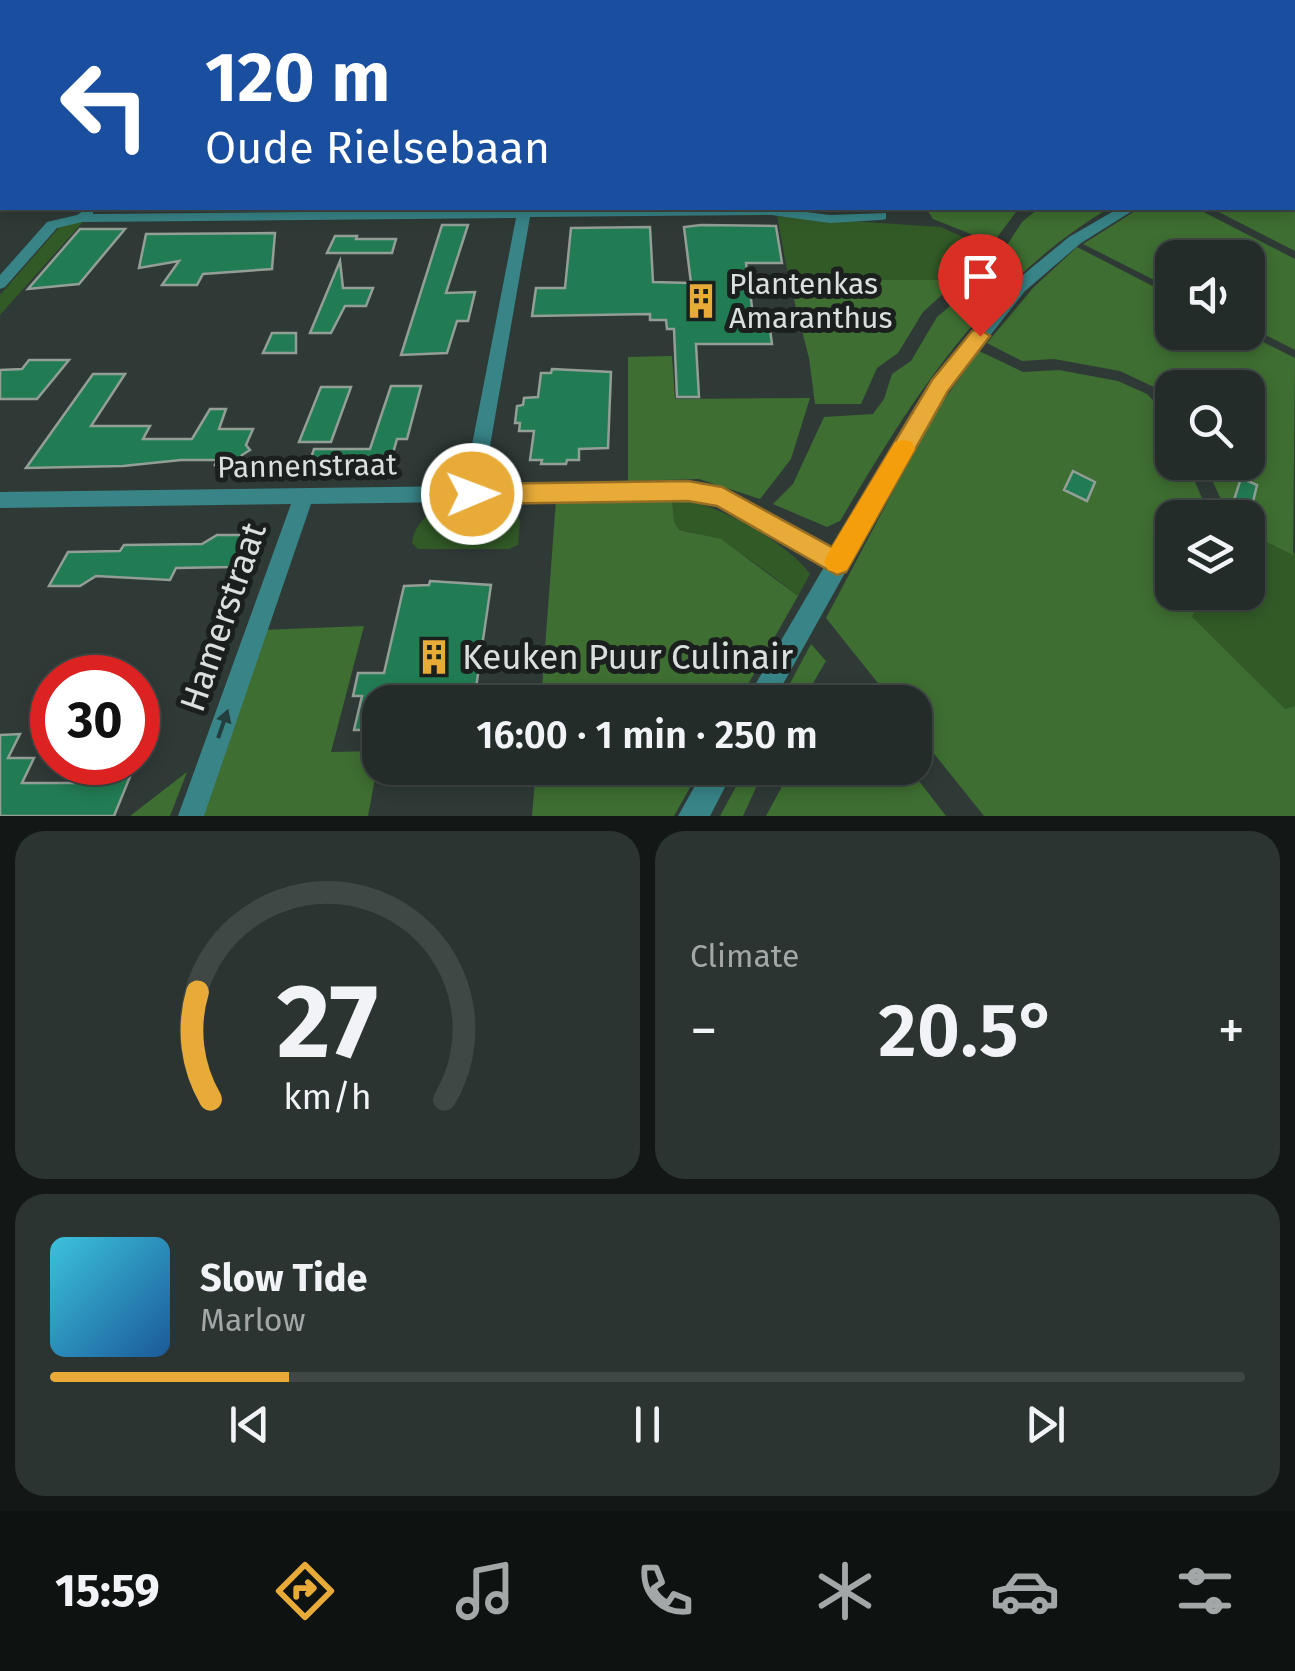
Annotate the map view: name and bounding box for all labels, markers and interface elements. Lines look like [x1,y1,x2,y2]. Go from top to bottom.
text: 120 m [205,36,390,120]
icon: left [40,40,170,170]
text: Oude Rielsebaan [205,121,550,175]
pin [938,234,1023,337]
map controls [1155,240,1265,610]
button: sound [1155,240,1265,350]
icon: arrive [953,249,1008,304]
place label: Plantenkas Amaranthus [729,266,893,336]
building icon: Plantenkas Amaranthus [682,282,720,320]
button: search [1155,370,1265,480]
position arrow [420,442,524,546]
street label: Pannenstraat [217,446,397,486]
button: layers [1155,500,1265,610]
street label: Hamerstraat [171,517,275,717]
place label: Keuken Puur Culinair [462,636,794,678]
building icon: Keuken Puur Culinair [415,638,453,676]
speed limit sign: 30 [30,655,160,785]
one-way arrow [216,708,231,738]
text: 16:00 · 1 min · 250 m [476,712,818,758]
text: Climate [690,937,799,975]
text: 27 [277,960,378,1085]
text: 20.5° [878,986,1057,1076]
text: − [690,998,718,1064]
text: + [1218,998,1245,1064]
text: km/h [283,1076,372,1118]
text: Slow Tide [200,1255,368,1301]
text: Marlow [200,1301,306,1339]
icon: previous [222,1397,277,1452]
icon: pause [620,1397,675,1452]
icon: next [1018,1397,1073,1452]
icon: directions [270,1556,340,1626]
icon: music [450,1556,520,1626]
icon: phone [630,1556,700,1626]
icon: climate [810,1556,880,1626]
icon: car [990,1556,1060,1626]
icon: filters [1170,1556,1240,1626]
text: 15:59 [55,1564,160,1618]

